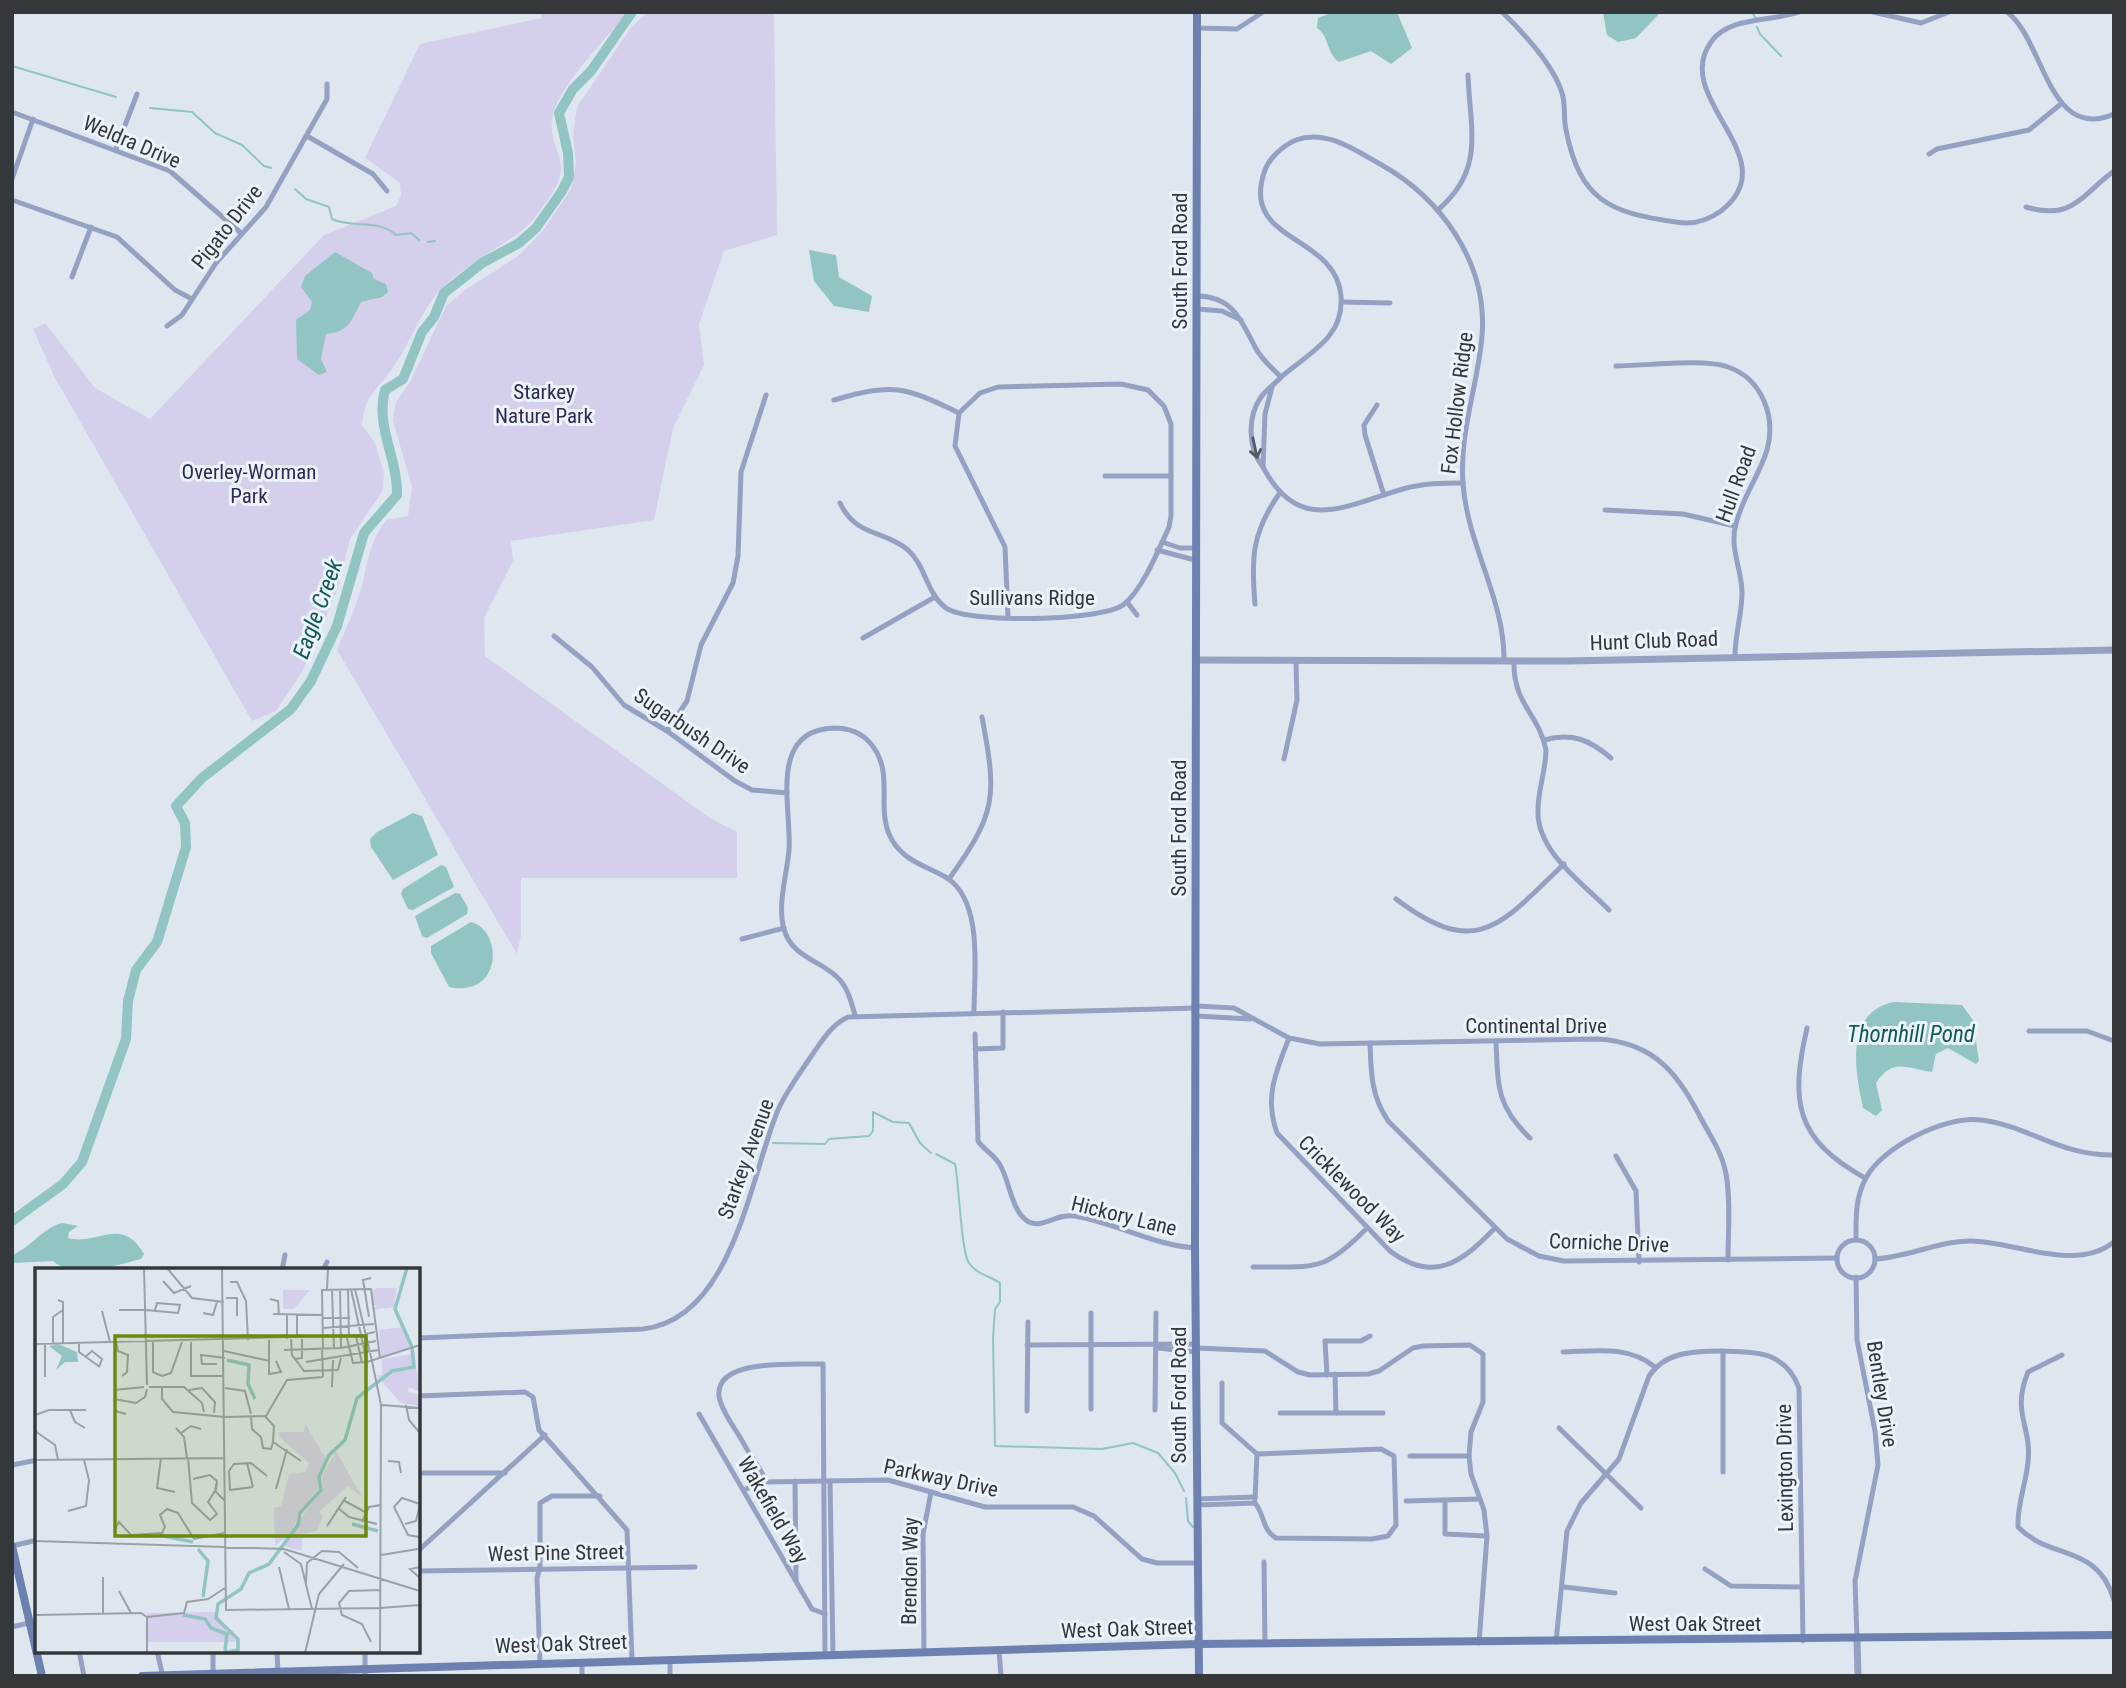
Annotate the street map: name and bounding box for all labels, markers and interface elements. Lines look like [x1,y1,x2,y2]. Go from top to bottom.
street label: Weldra Drive [80,111,184,173]
street label: Pigato Drive [187,180,267,274]
street label: South Ford Road [1168,193,1192,329]
street label: Fox Hollow Ridge [1436,330,1478,475]
park label: Starkey Nature Park [495,380,593,428]
one-way arrow [1248,436,1262,459]
street label: Hull Road [1711,442,1761,526]
park label: Overley-Worman Park [182,460,316,508]
water label: Eagle Creek [288,555,349,662]
street label: Sullivans Ridge [969,586,1095,610]
street label: Hunt Club Road [1589,627,1719,655]
street label: Sugarbush Drive [629,683,755,779]
street label: South Ford Road [1167,760,1191,896]
street label: Continental Drive [1465,1014,1607,1038]
water label: Thornhill Pond [1847,1021,1976,1048]
street label: Starkey Avenue [713,1095,779,1223]
street label: Cricklewood Way [1294,1131,1411,1248]
street label: Hickory Lane [1069,1191,1179,1241]
street label: Corniche Drive [1548,1229,1670,1257]
inset map [35,1268,420,1653]
street label: South Ford Road [1167,1327,1191,1463]
street label: Bentley Drive [1862,1339,1902,1449]
street label: Lexington Drive [1772,1404,1798,1532]
street label: Wakefield Way [733,1452,813,1568]
street label: Parkway Drive [882,1454,1001,1502]
street label: Brendon Way [897,1517,923,1625]
street label: West Pine Street [487,1540,625,1566]
street label: West Oak Street [1629,1612,1761,1636]
street label: West Oak Street [1060,1615,1194,1643]
street label: West Oak Street [494,1630,628,1658]

